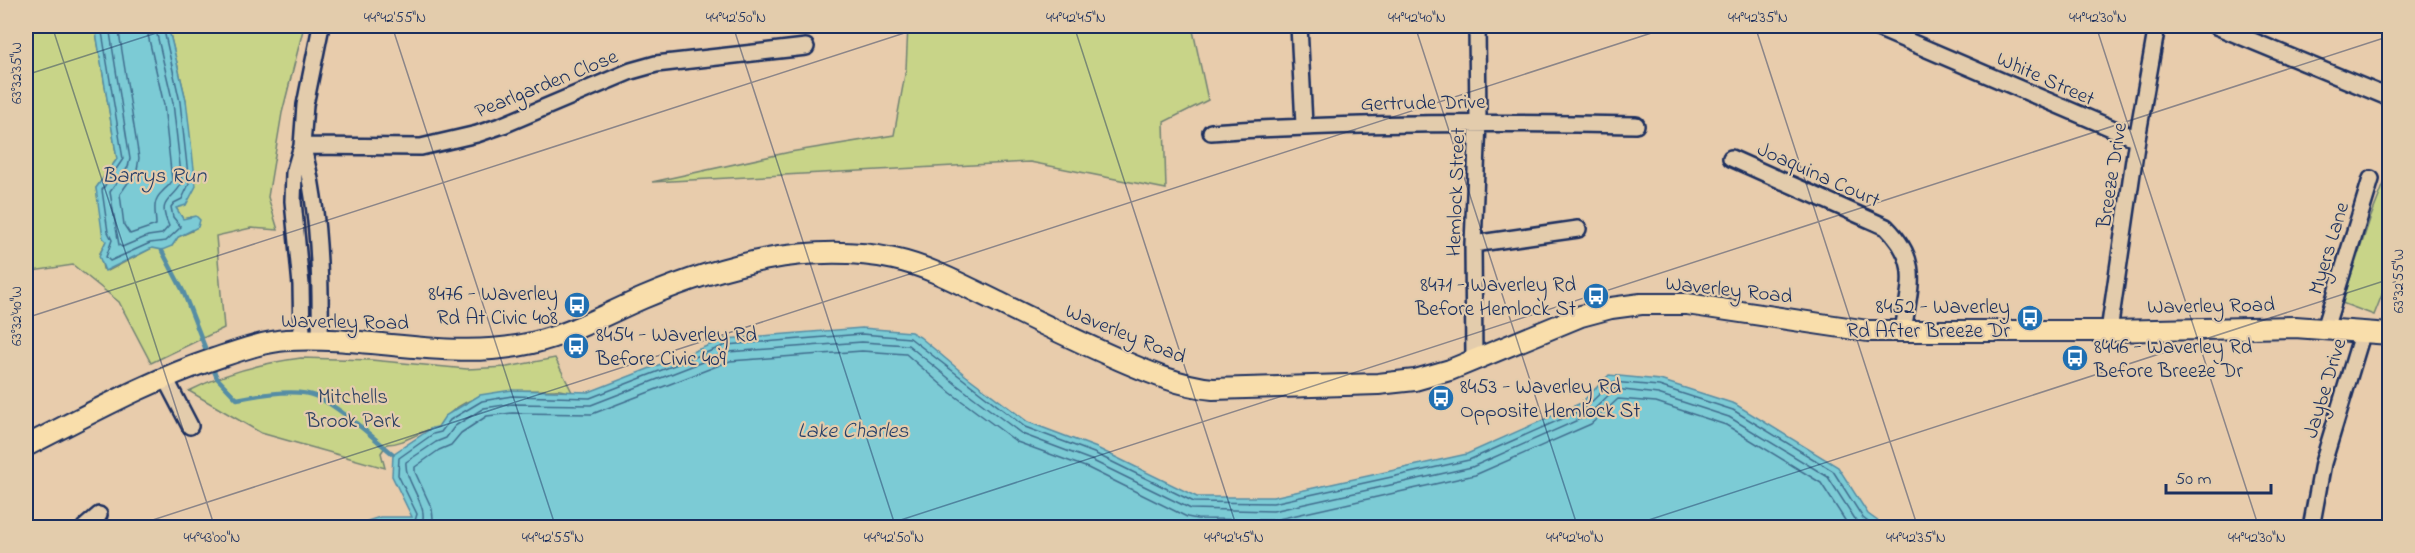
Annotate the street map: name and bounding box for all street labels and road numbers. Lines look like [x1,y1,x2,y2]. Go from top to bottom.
street label: Pearlgarden Close [471,42,624,129]
street label: White Street [1991,45,2099,115]
street label: Gertrude Drive [1360,88,1486,120]
street label: Breeze Drive [2090,120,2136,231]
street label: Hemlock Street [1440,127,1474,257]
street label: Joaquina Court [1752,135,1885,216]
street label: Myers Lane [2302,198,2360,299]
street label: Waverley Road [1663,269,1794,315]
street label: Waverley Road [2147,291,2275,325]
street label: Waverley Road [1060,297,1190,375]
street label: Waverley Road [281,307,409,341]
street label: Jaybe Drive [2297,334,2357,443]

